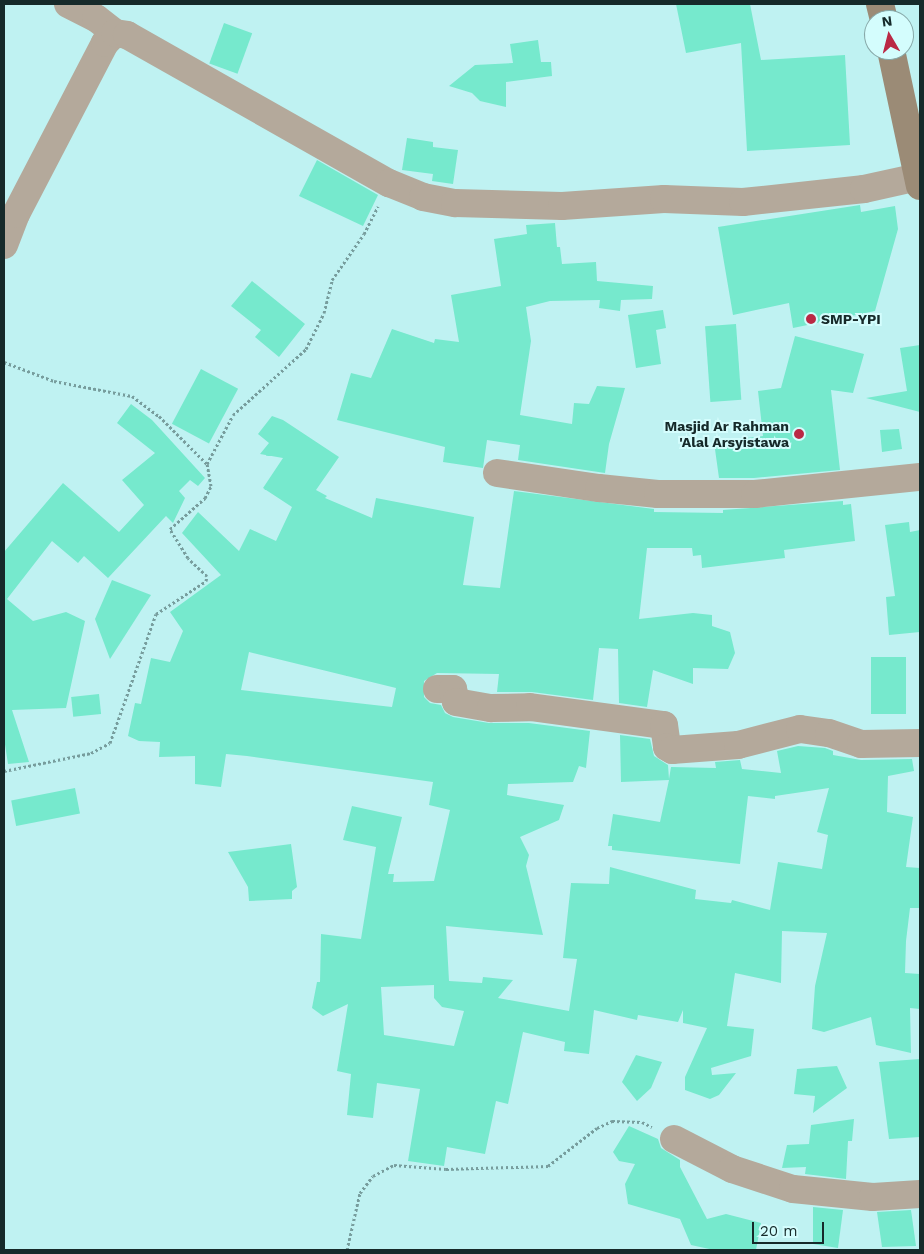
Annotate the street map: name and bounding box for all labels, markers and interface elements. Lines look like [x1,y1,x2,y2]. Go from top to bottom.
north arrow [864,10,914,60]
text: N [881,12,893,30]
place label: SMP-YPI [821,311,881,327]
marker: SMP-YPI [805,313,817,325]
place label: Masjid Ar Rahman 'Alal Arsyistawa [664,418,789,451]
marker: Masjid Ar Rahman 'Alal Arsyistawa [793,428,805,440]
scale bar [754,1212,826,1244]
text: 20 m [760,1222,798,1240]

